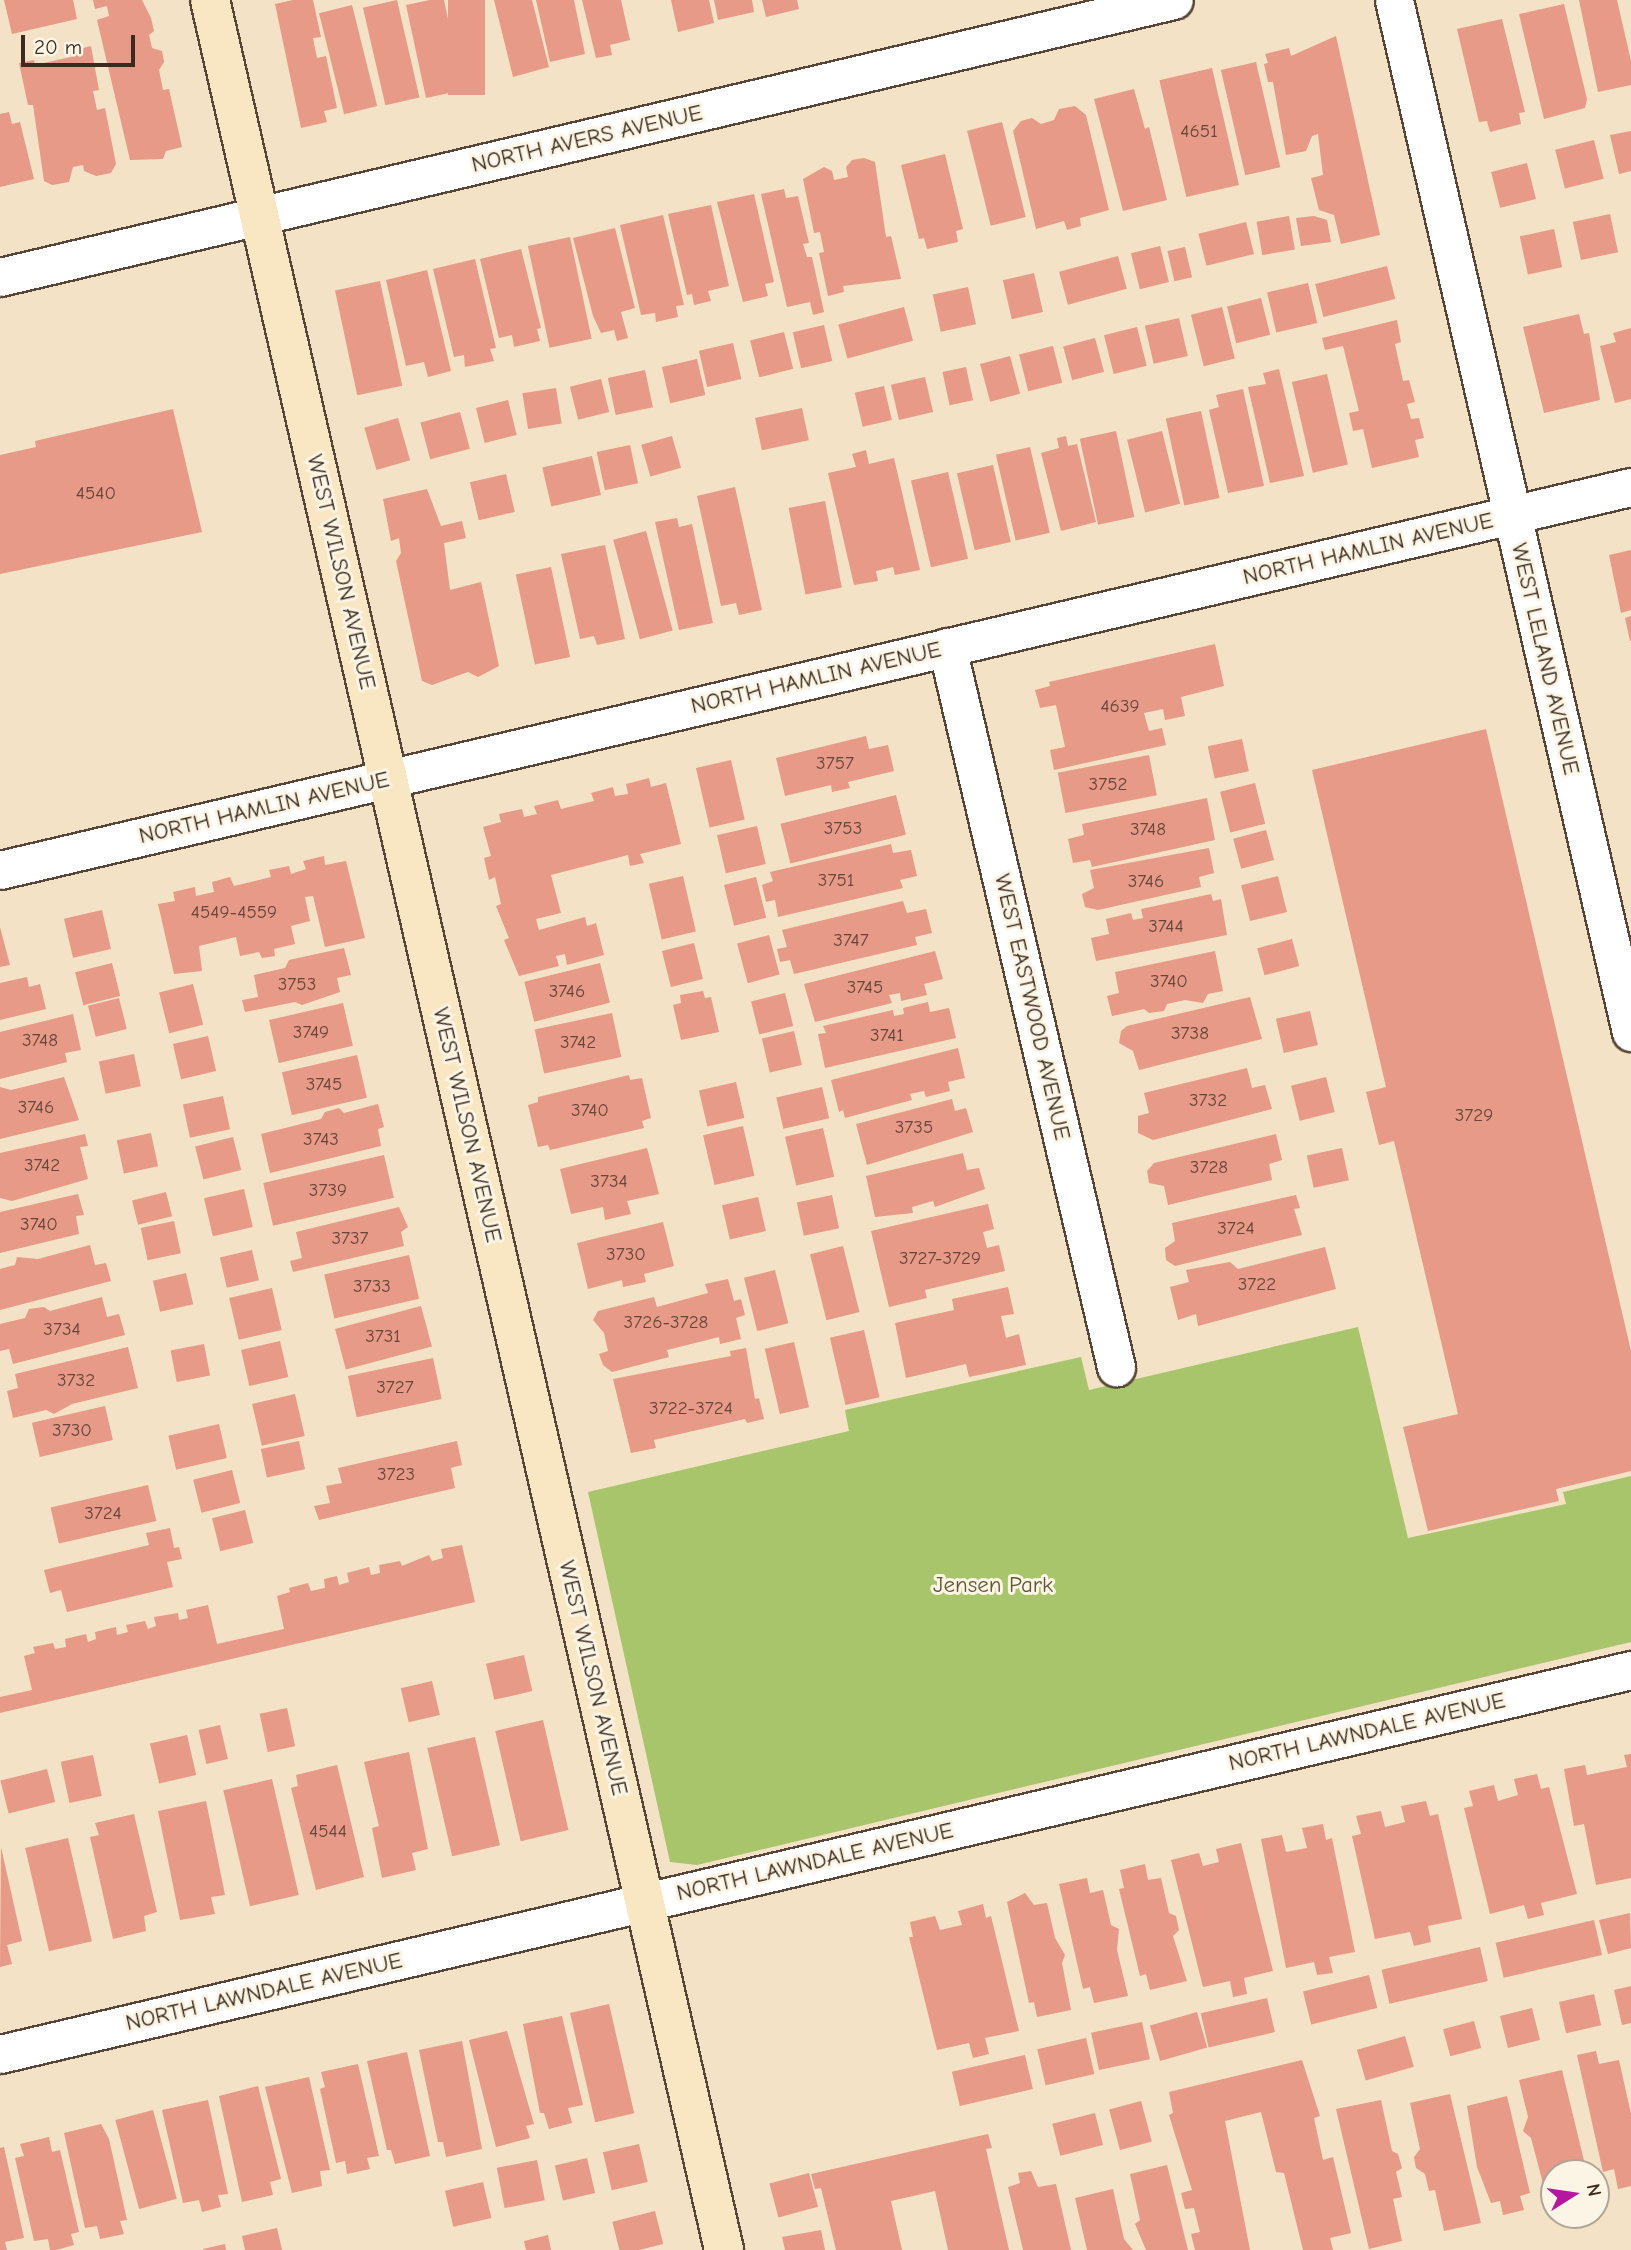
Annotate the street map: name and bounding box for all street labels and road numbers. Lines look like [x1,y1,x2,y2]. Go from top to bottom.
street label: NORTH AVERS AVENUE [469,99,705,179]
street label: WEST WILSON AVENUE [301,452,381,692]
street label: NORTH HAMLIN AVENUE [1240,507,1496,591]
street label: WEST LELAND AVENUE [1505,540,1585,778]
street label: NORTH HAMLIN AVENUE [688,636,944,720]
street label: NORTH HAMLIN AVENUE [136,766,392,850]
street label: WEST EASTWOOD AVENUE [988,871,1076,1143]
street label: WEST WILSON AVENUE [427,1005,507,1245]
street label: WEST WILSON AVENUE [553,1558,633,1798]
street label: NORTH LAWNDALE AVENUE [1226,1687,1508,1777]
street label: NORTH LAWNDALE AVENUE [674,1817,956,1907]
street label: NORTH LAWNDALE AVENUE [123,1947,405,2037]

